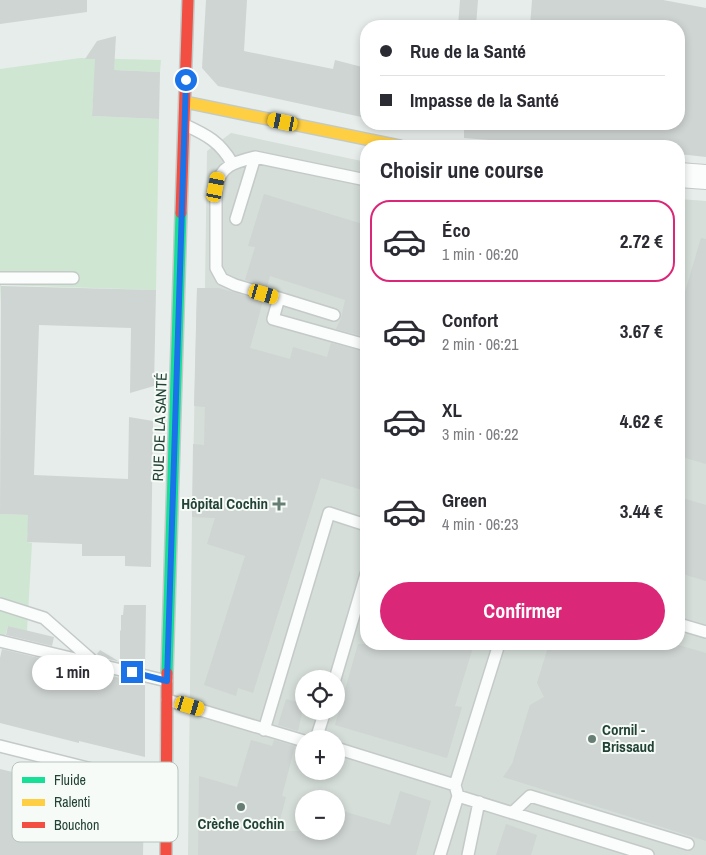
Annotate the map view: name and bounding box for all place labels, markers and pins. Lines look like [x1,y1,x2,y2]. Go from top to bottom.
place label: Hôpital Cochin [181,493,268,514]
marker: Hôpital Cochin [272,497,286,511]
place label: Cornil - Brissaud [602,719,655,757]
marker: Cornil - Brissaud [586,733,598,745]
marker: Crèche Cochin [235,801,247,813]
place label: Crèche Cochin [198,813,284,834]

